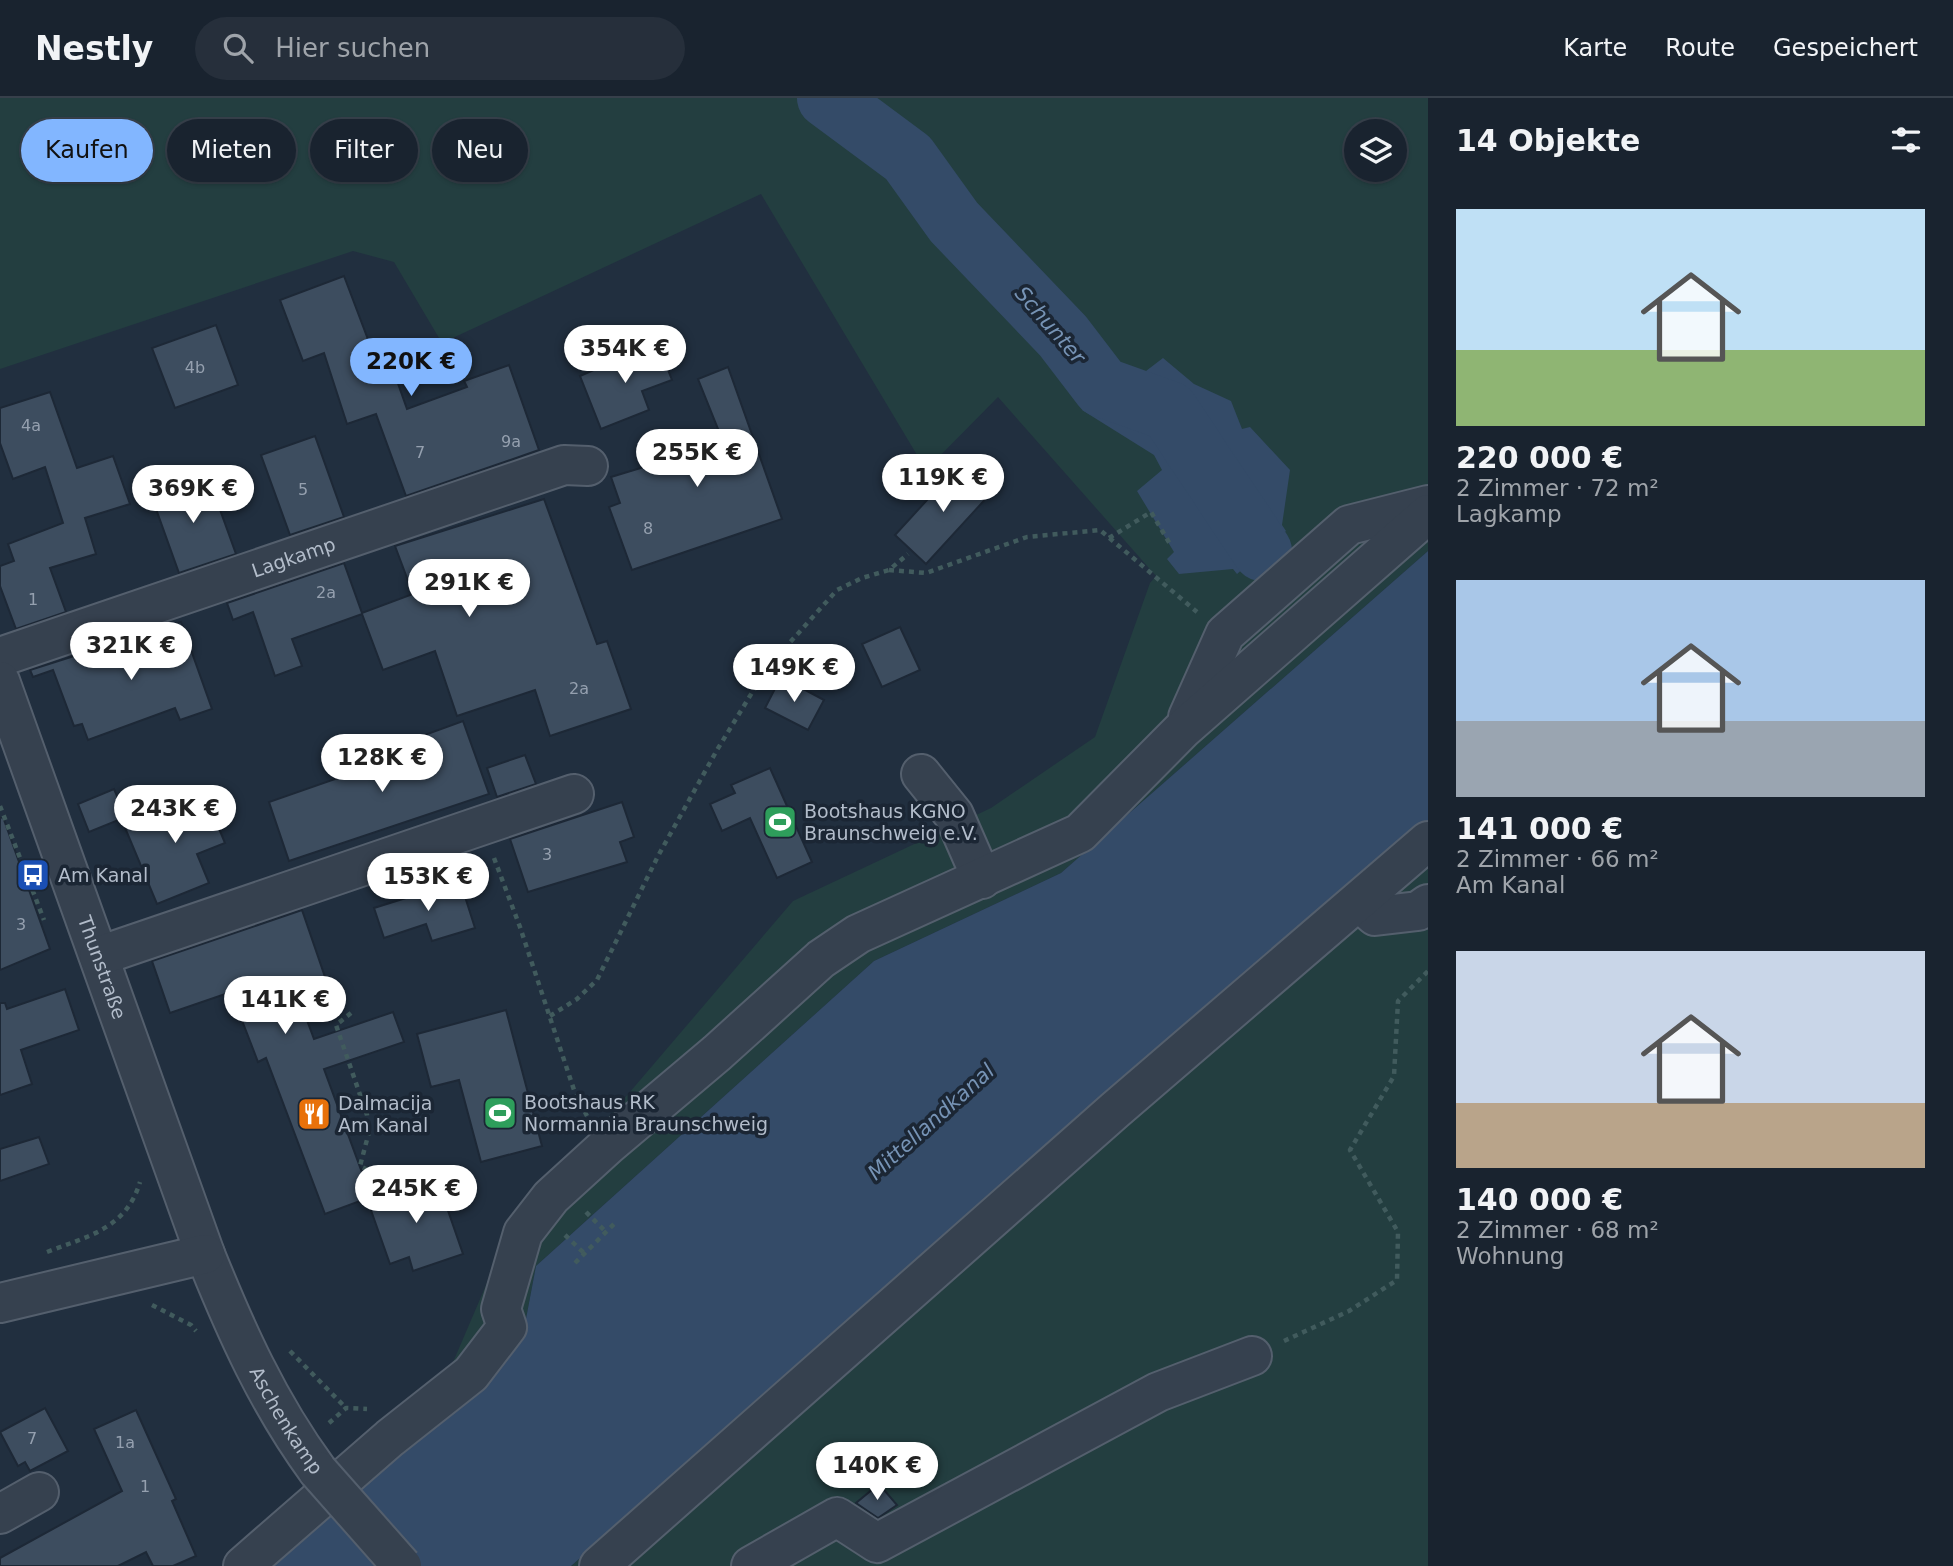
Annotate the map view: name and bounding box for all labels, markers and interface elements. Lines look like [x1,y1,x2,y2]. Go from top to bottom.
search box [195,17,685,80]
text: Nestly [35,29,153,68]
icon: search [219,29,257,67]
text: Hier suchen [275,33,430,63]
text: Karte [1563,34,1627,62]
text: Route [1665,34,1735,62]
text: Gespeichert [1773,34,1918,62]
chip: Kaufen [21,119,153,182]
chip: Mieten [167,119,296,182]
chip: Filter [310,119,418,182]
chip: Neu [432,119,528,182]
map controls [1344,119,1407,182]
button: layers [1344,119,1407,182]
icon: filters [1887,121,1925,159]
text: 14 Objekte [1456,123,1640,158]
icon: home [1628,254,1754,380]
water label: Schunter [1010,281,1091,370]
pin: 354K € [568,326,682,385]
text: 354K € [580,335,670,361]
pin: 220K € [354,338,468,398]
text: 220K € [366,348,456,374]
house number: 4b [185,358,205,377]
house number: 4a [21,416,41,435]
pin: 255K € [640,430,754,489]
house number: 9a [501,432,521,451]
text: 255K € [652,439,742,465]
text: 220 000 € [1456,440,1623,475]
house number: 7 [415,443,425,462]
pin: 119K € [886,454,1000,514]
text: 119K € [898,464,988,490]
pin: 369K € [136,466,250,525]
text: 369K € [148,475,238,501]
text: 2 Zimmer · 72 m² [1456,475,1659,501]
house number: 5 [298,480,308,499]
text: Lagkamp [1456,501,1562,527]
house number: 8 [643,519,653,538]
street label: Lagkamp [249,533,338,582]
pin: 291K € [412,560,526,619]
text: 291K € [424,569,514,595]
house number: 2a [316,583,336,602]
house number: 1 [28,590,38,609]
pin: 321K € [74,622,188,682]
icon: home [1628,625,1754,751]
text: 321K € [86,632,176,658]
pin: 149K € [737,644,851,704]
text: 149K € [749,654,839,680]
house number: 2a [569,679,589,698]
pin: 128K € [325,734,439,794]
text: 128K € [337,744,427,770]
pin: 243K € [118,786,232,845]
text: 243K € [130,795,220,821]
place label: Bootshaus KGNO Braunschweig e.V. [804,800,978,844]
sports icon: Bootshaus KGNO Braunschweig e.V. [761,803,799,841]
text: 141 000 € [1456,811,1623,846]
house number: 3 [542,845,552,864]
text: 2 Zimmer · 66 m² [1456,846,1659,872]
pin: 153K € [371,854,485,913]
bus stop icon: Am Kanal [14,856,52,894]
text: 153K € [383,863,473,889]
place label: Am Kanal [58,864,148,886]
text: Am Kanal [1456,872,1565,898]
street label: Thunstraße [73,912,131,1022]
house number: 3 [16,915,26,934]
pin: 141K € [228,976,342,1036]
text: 141K € [240,986,330,1012]
icon: home [1628,996,1754,1122]
water label: Mittellandkanal [863,1059,999,1185]
place label: Bootshaus RK Normannia Braunschweig [524,1091,768,1135]
place label: Dalmacija Am Kanal [338,1092,432,1136]
sports icon: Bootshaus RK Normannia Braunschweig [481,1094,519,1132]
restaurant icon: Dalmacija Am Kanal [295,1095,333,1133]
pin: 245K € [359,1166,473,1225]
text: 245K € [371,1175,461,1201]
text: 140 000 € [1456,1182,1623,1217]
text: 2 Zimmer · 68 m² [1456,1217,1659,1243]
text: Wohnung [1456,1243,1564,1269]
street label: Aschenkamp [246,1363,328,1478]
house number: 7 [27,1429,37,1448]
house number: 1a [115,1433,135,1452]
pin: 140K € [820,1442,934,1502]
text: 140K € [832,1452,922,1478]
house number: 1 [140,1477,150,1496]

